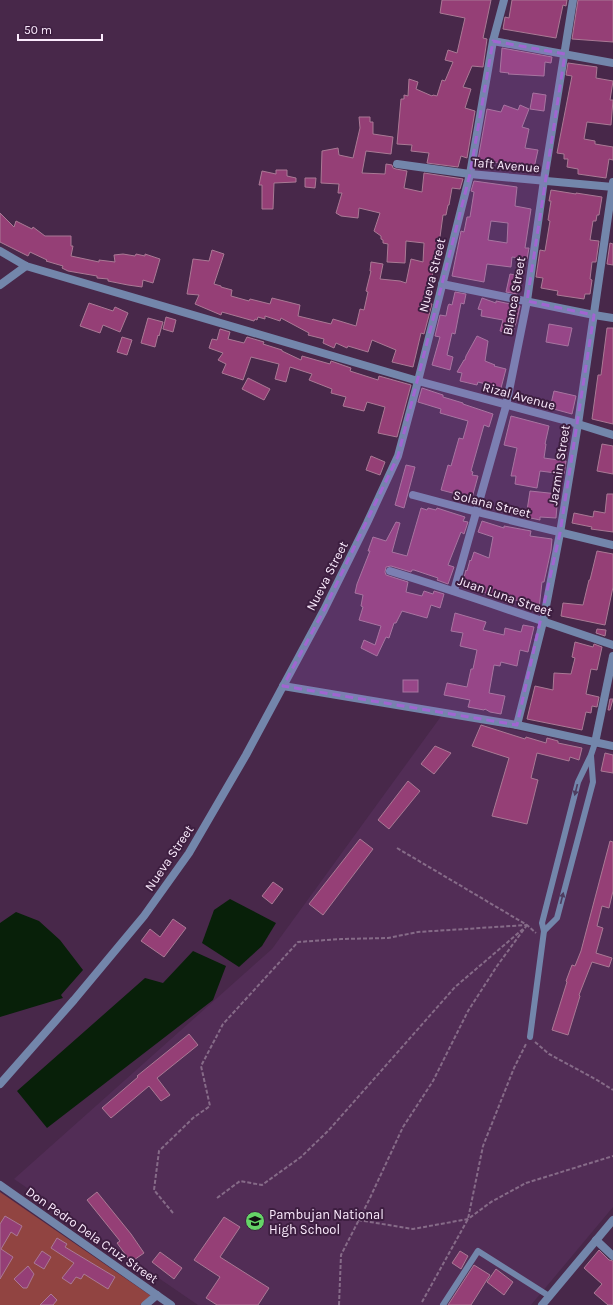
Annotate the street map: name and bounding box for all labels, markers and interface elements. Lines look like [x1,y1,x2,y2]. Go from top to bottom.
scale bar [18,16,102,42]
text: 50 m [24,23,52,37]
street label: Taft Avenue [472,155,541,175]
street label: Nueva Street [416,236,448,314]
street label: Blanca Street [500,256,528,336]
street label: Rizal Avenue [481,379,557,413]
street label: Jazmin Street [545,424,573,506]
street label: Solana Street [452,487,533,521]
street label: Nueva Street [303,539,351,613]
street label: Juan Luna Street [456,573,554,619]
one-way arrow [572,784,578,796]
street label: Nueva Street [142,822,197,894]
one-way arrow [559,892,565,904]
street label: Don Pedro Dela Cruz Street [23,1184,161,1286]
place label: Pambujan National High School [269,1207,384,1237]
school or university icon: Pambujan National High School [244,1210,266,1232]

